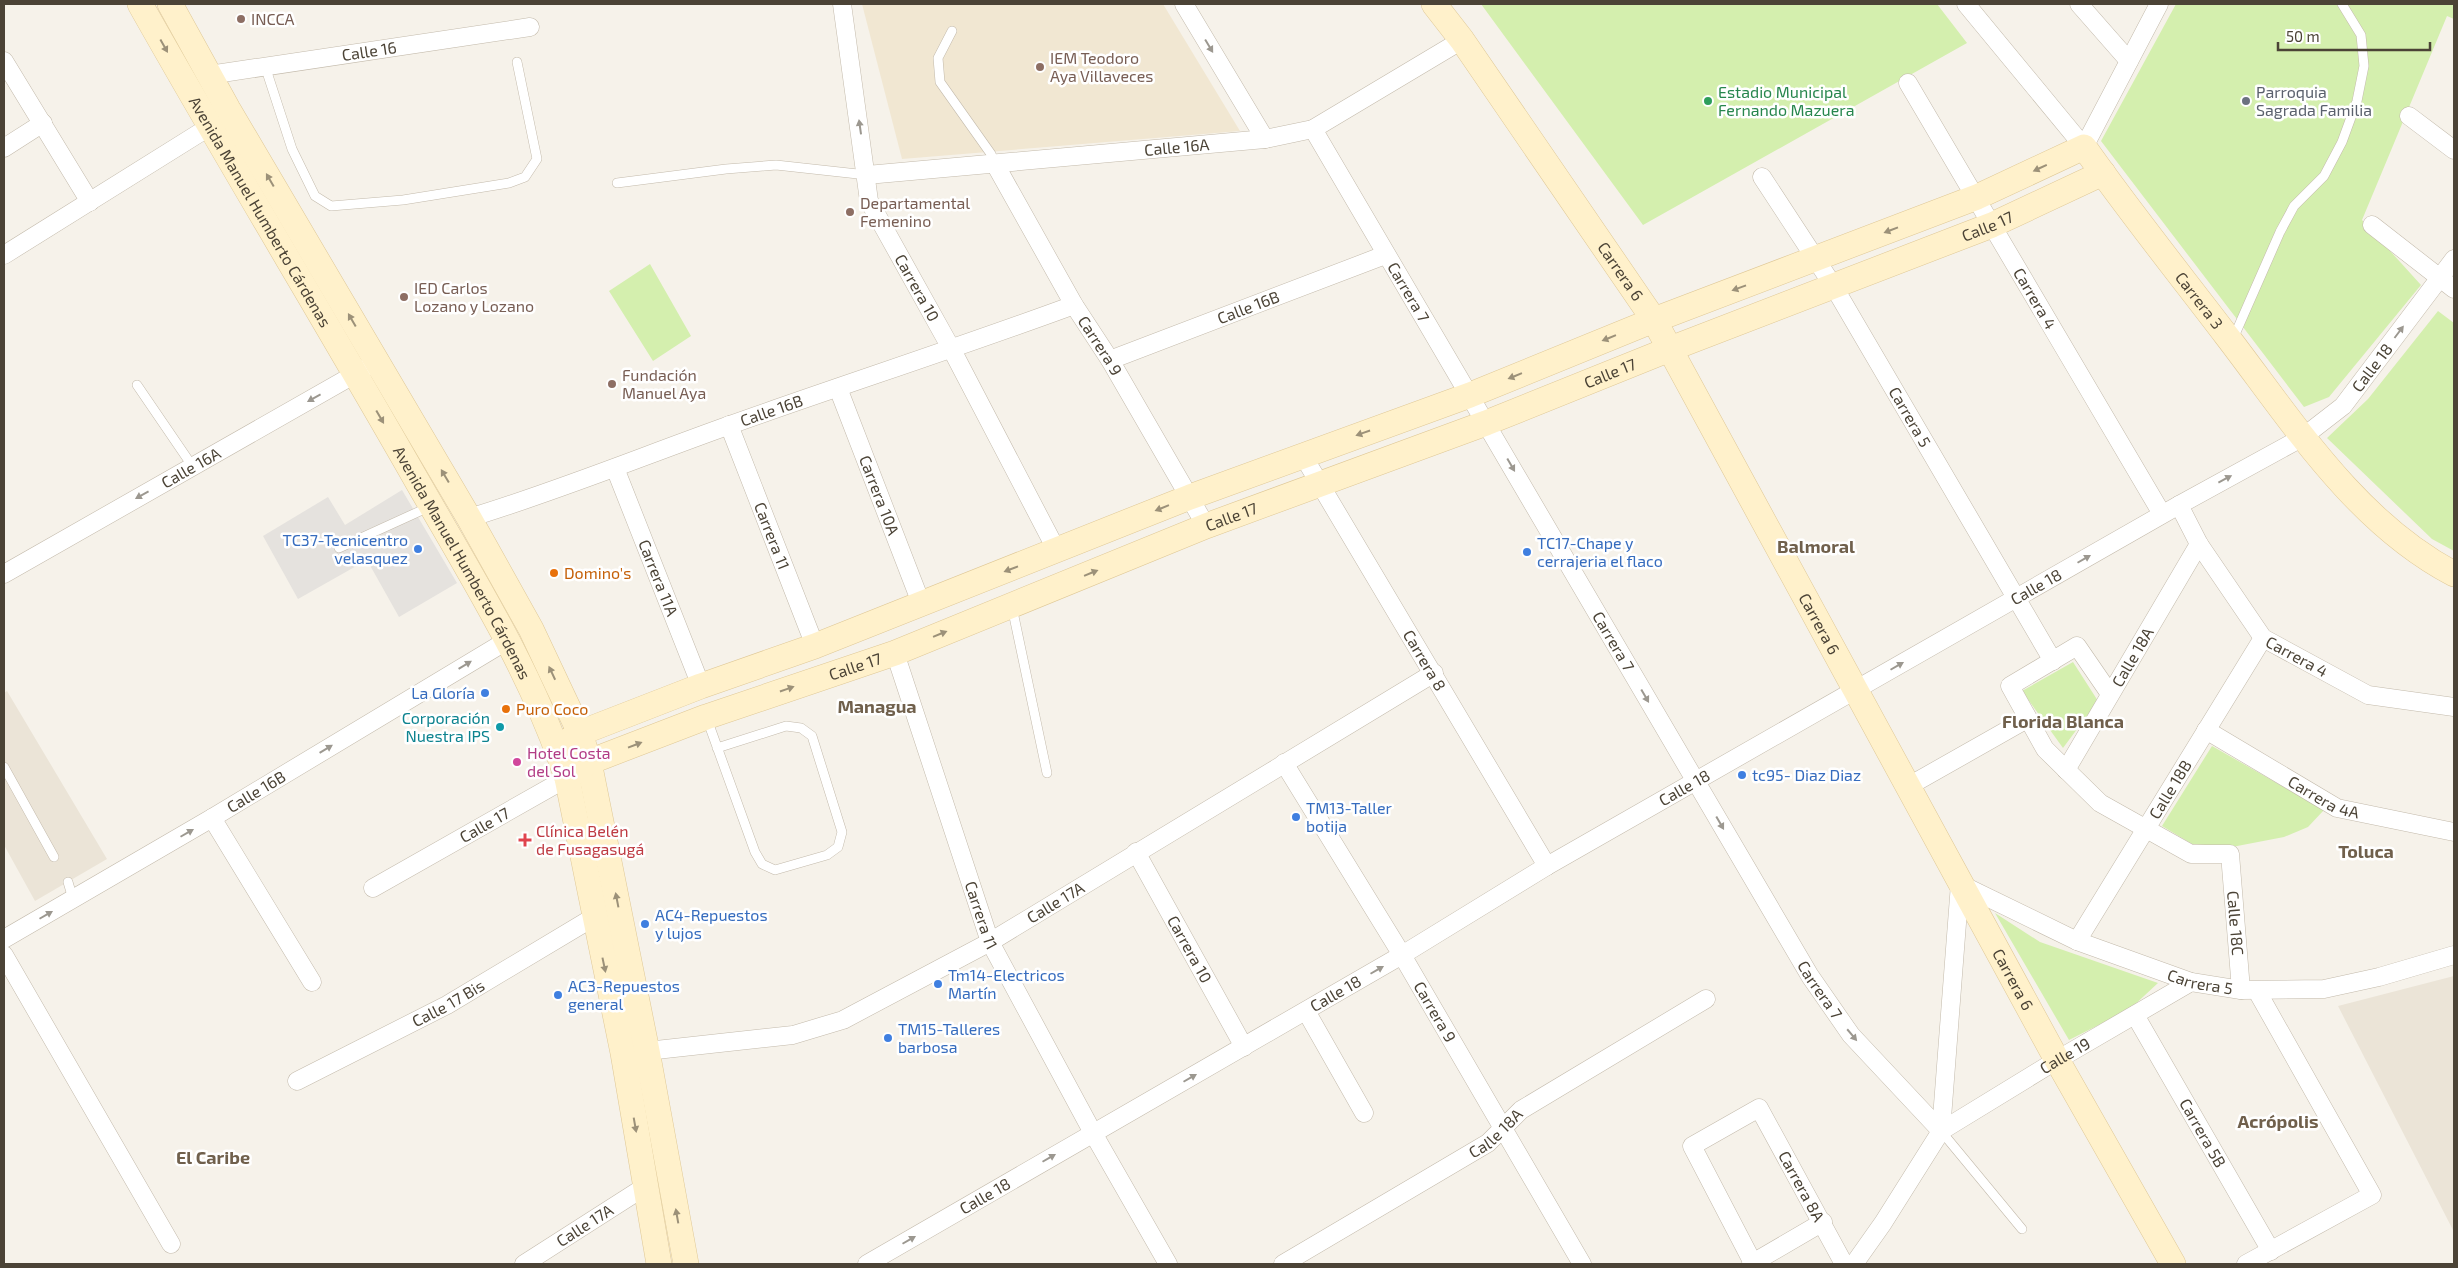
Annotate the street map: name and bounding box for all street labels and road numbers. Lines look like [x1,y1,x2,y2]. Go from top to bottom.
street label: Calle 16 [340,37,398,64]
street label: Avenida Manuel Humberto Cárdenas [186,93,336,330]
street label: Calle 16A [1143,134,1210,159]
street label: Calle 17 [1959,206,2016,245]
street label: Carrera 6 [1594,238,1648,304]
street label: Carrera 10 [891,250,944,324]
street label: Carrera 7 [1384,258,1434,325]
street label: Carrera 4 [2010,264,2061,332]
street label: Carrera 3 [2172,268,2228,332]
street label: Calle 16B [1214,286,1282,327]
street label: Carrera 9 [1075,312,1127,379]
street label: Calle 18 [2347,339,2396,395]
street label: Calle 17 [1581,354,1638,392]
street label: Carrera 5 [1885,383,1936,450]
street label: Calle 16B [737,390,805,430]
street label: Avenida Manuel Humberto Cárdenas [390,442,535,682]
street label: Calle 16A [158,443,224,492]
street label: Carrera 10A [856,453,904,538]
street label: Calle 17 [1202,498,1260,534]
street label: Carrera 11 [751,499,794,572]
street label: Carrera 11A [635,537,682,619]
street label: Calle 18 [2007,564,2065,608]
street label: Carrera 6 [1795,590,1844,658]
street label: Carrera 7 [1589,608,1639,674]
street label: Calle 18A [2107,624,2157,690]
street label: Carrera 8 [1400,626,1451,694]
street label: Carrera 4 [2263,631,2331,681]
street label: Calle 17 [826,648,884,684]
street label: Calle 18B [2144,756,2195,822]
street label: Calle 18 [1655,765,1713,809]
street label: Calle 16B [223,766,289,816]
street label: Carrera 4A [2285,771,2361,821]
street label: Calle 17 [456,803,512,846]
street label: Calle 17A [1023,877,1087,927]
street label: Carrera 11 [962,878,1002,953]
street label: Calle 18C [2224,890,2248,956]
street label: Carrera 10 [1164,912,1216,986]
street label: Carrera 6 [1989,945,2038,1013]
street label: Carrera 7 [1794,957,1847,1022]
street label: Carrera 5 [2165,964,2234,998]
street label: Calle 18 [1306,971,1364,1015]
street label: Calle 17 Bis [409,975,487,1030]
street label: Carrera 9 [1410,978,1461,1045]
street label: Calle 19 [2036,1033,2093,1077]
street label: Carrera 5B [2176,1095,2231,1170]
street label: Calle 18A [1465,1104,1526,1161]
street label: Carrera 8A [1775,1147,1829,1225]
street label: Calle 18 [956,1173,1013,1218]
street label: Calle 17A [552,1200,616,1250]

